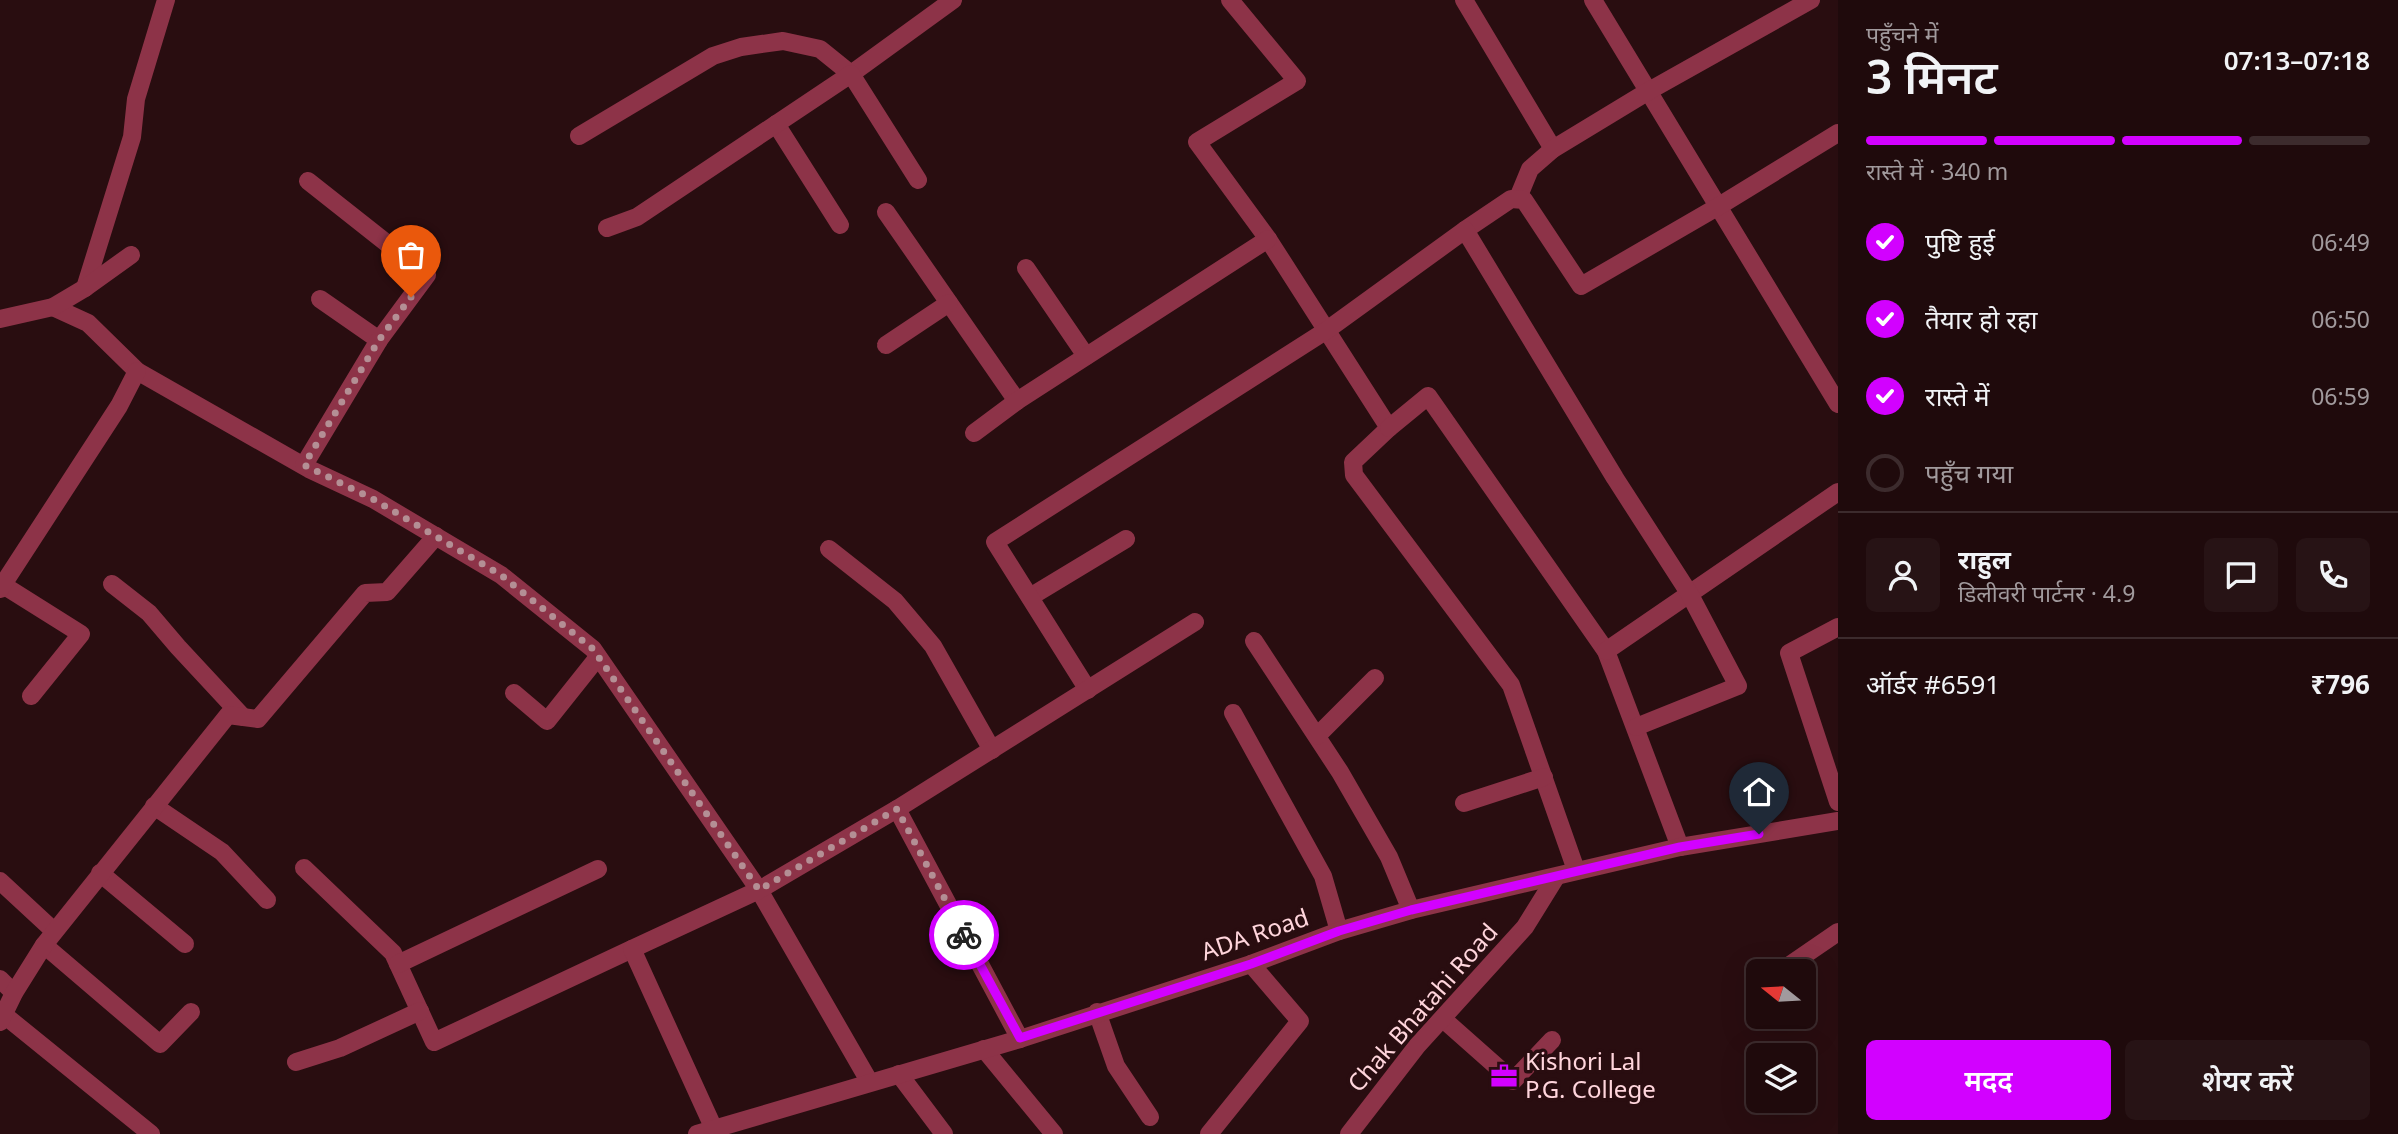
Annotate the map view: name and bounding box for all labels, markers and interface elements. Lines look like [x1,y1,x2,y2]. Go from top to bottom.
text: पहुँचने में [1866,18,1938,50]
text: 07:13–07:18 [2224,42,2370,78]
text: 3 मिनट [1866,45,1998,107]
text: रास्ते में · 340 m [1866,155,2008,187]
icon: check [1866,223,1904,261]
text: पुष्टि हुई [1925,224,1995,260]
pin [381,225,441,297]
text: 06:49 [2311,226,2370,258]
icon: bag [392,236,430,274]
icon: check [1866,300,1904,338]
text: तैयार हो रहा [1925,301,2038,337]
text: 06:50 [2311,303,2370,335]
icon: check [1866,377,1904,415]
text: रास्ते में [1925,378,1990,414]
text: 06:59 [2311,380,2370,412]
text: पहुँच गया [1925,455,2013,491]
button: person [1866,538,1940,612]
button: chat [2204,538,2278,612]
button: phone [2296,538,2370,612]
text: राहुल [1958,541,2011,577]
text: डिलीवरी पार्टनर · 4.9 [1958,577,2135,609]
text: ऑर्डर #6591 [1866,666,2000,702]
text: ₹796 [2311,666,2370,702]
pin [1729,762,1789,834]
icon: home [1740,773,1778,811]
courier [929,900,999,970]
street label: ADA Road [1196,900,1313,967]
icon: bike [945,916,983,954]
street label: Chak Bhatahi Road [1339,916,1504,1098]
north arrow [1746,959,1816,1029]
map controls [1746,959,1816,1113]
button: मदद [1866,1040,2111,1120]
button: शेयर करें [2125,1040,2370,1120]
button: layers [1746,1043,1816,1113]
place label: Kishori Lal P.G. College [1525,1044,1656,1105]
office icon: Kishori Lal P.G. College [1489,1061,1519,1091]

